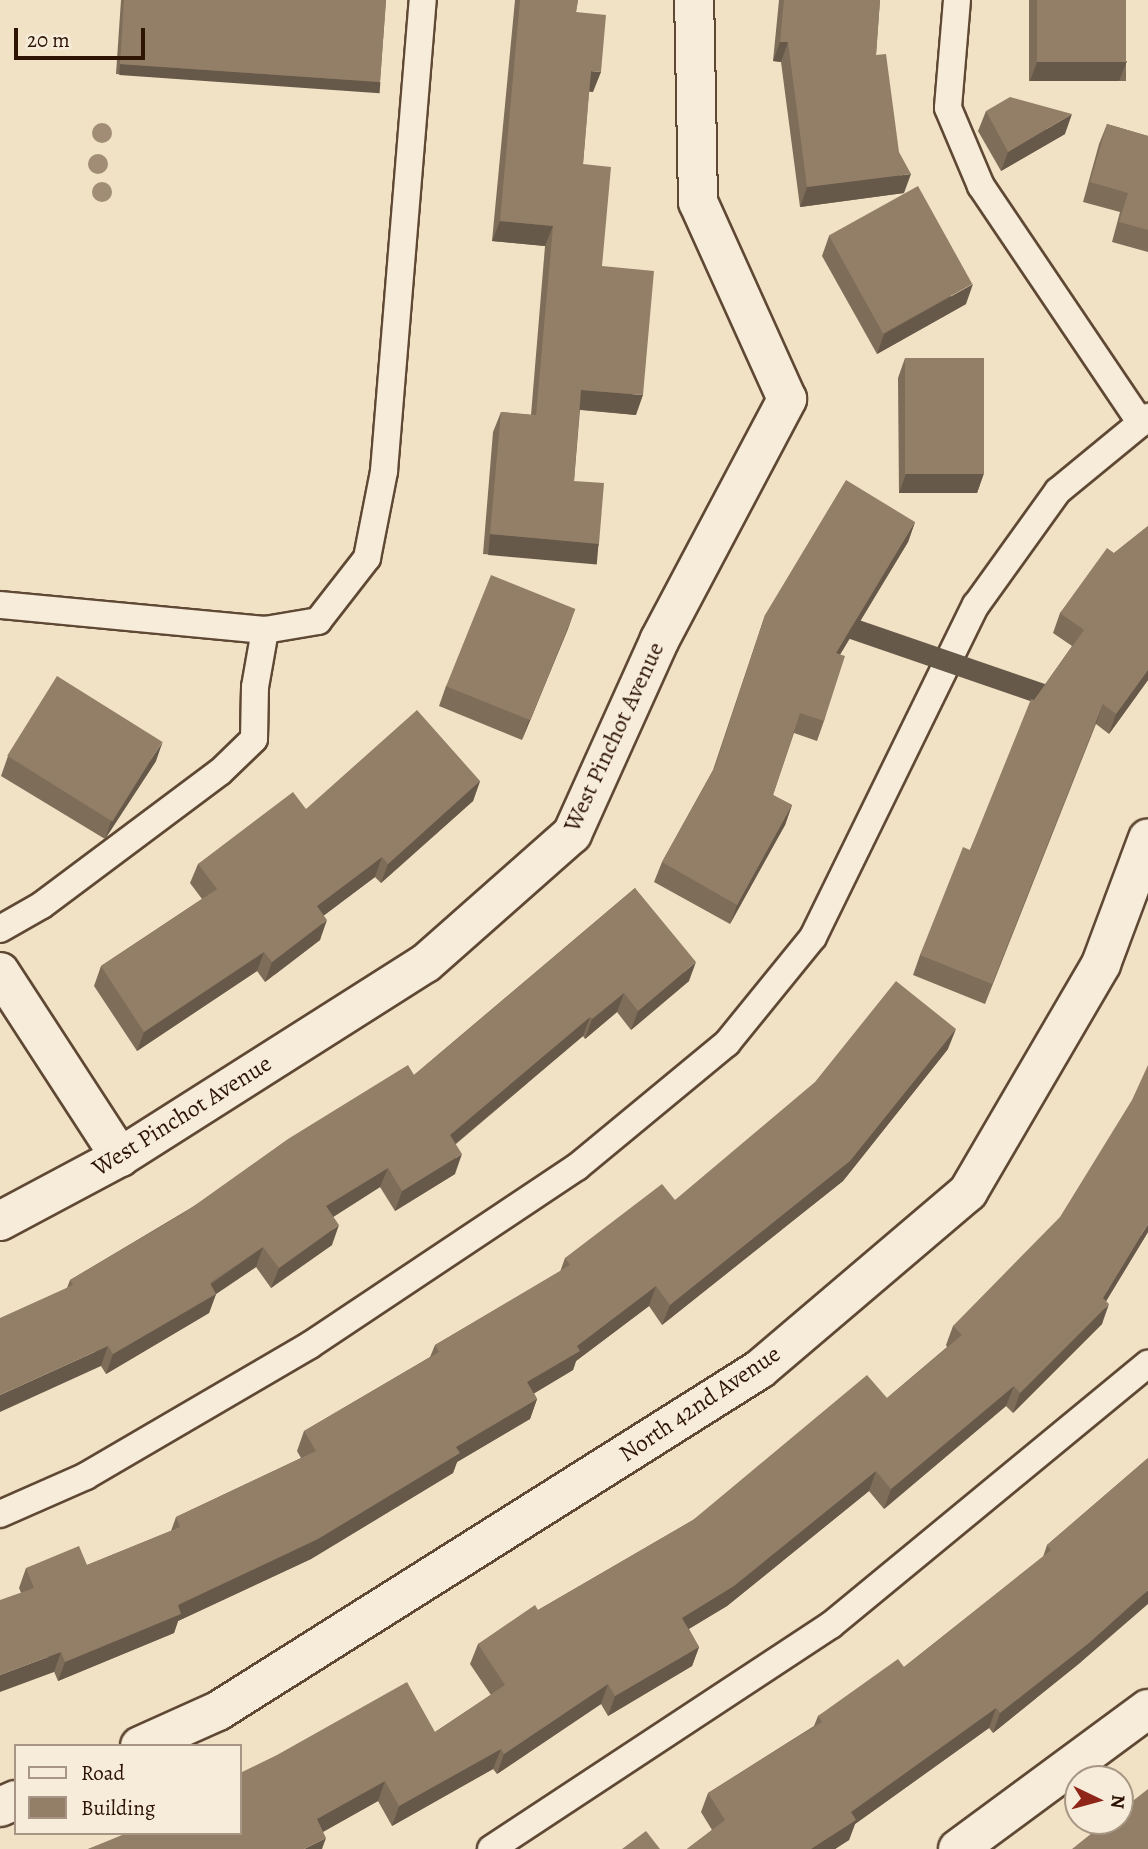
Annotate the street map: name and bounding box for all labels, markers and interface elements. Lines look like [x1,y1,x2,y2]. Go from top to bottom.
scale bar [18,14,149,58]
text: 20 m [27,26,70,54]
street label: West Pinchot Avenue [557,638,671,836]
street label: West Pinchot Avenue [87,1049,277,1183]
street label: North 42nd Avenue [614,1340,786,1468]
legend [14,1744,242,1835]
text: Road [81,1759,125,1787]
north arrow [1064,1765,1134,1835]
text: Building [81,1794,155,1822]
text: N [1104,1794,1131,1810]

